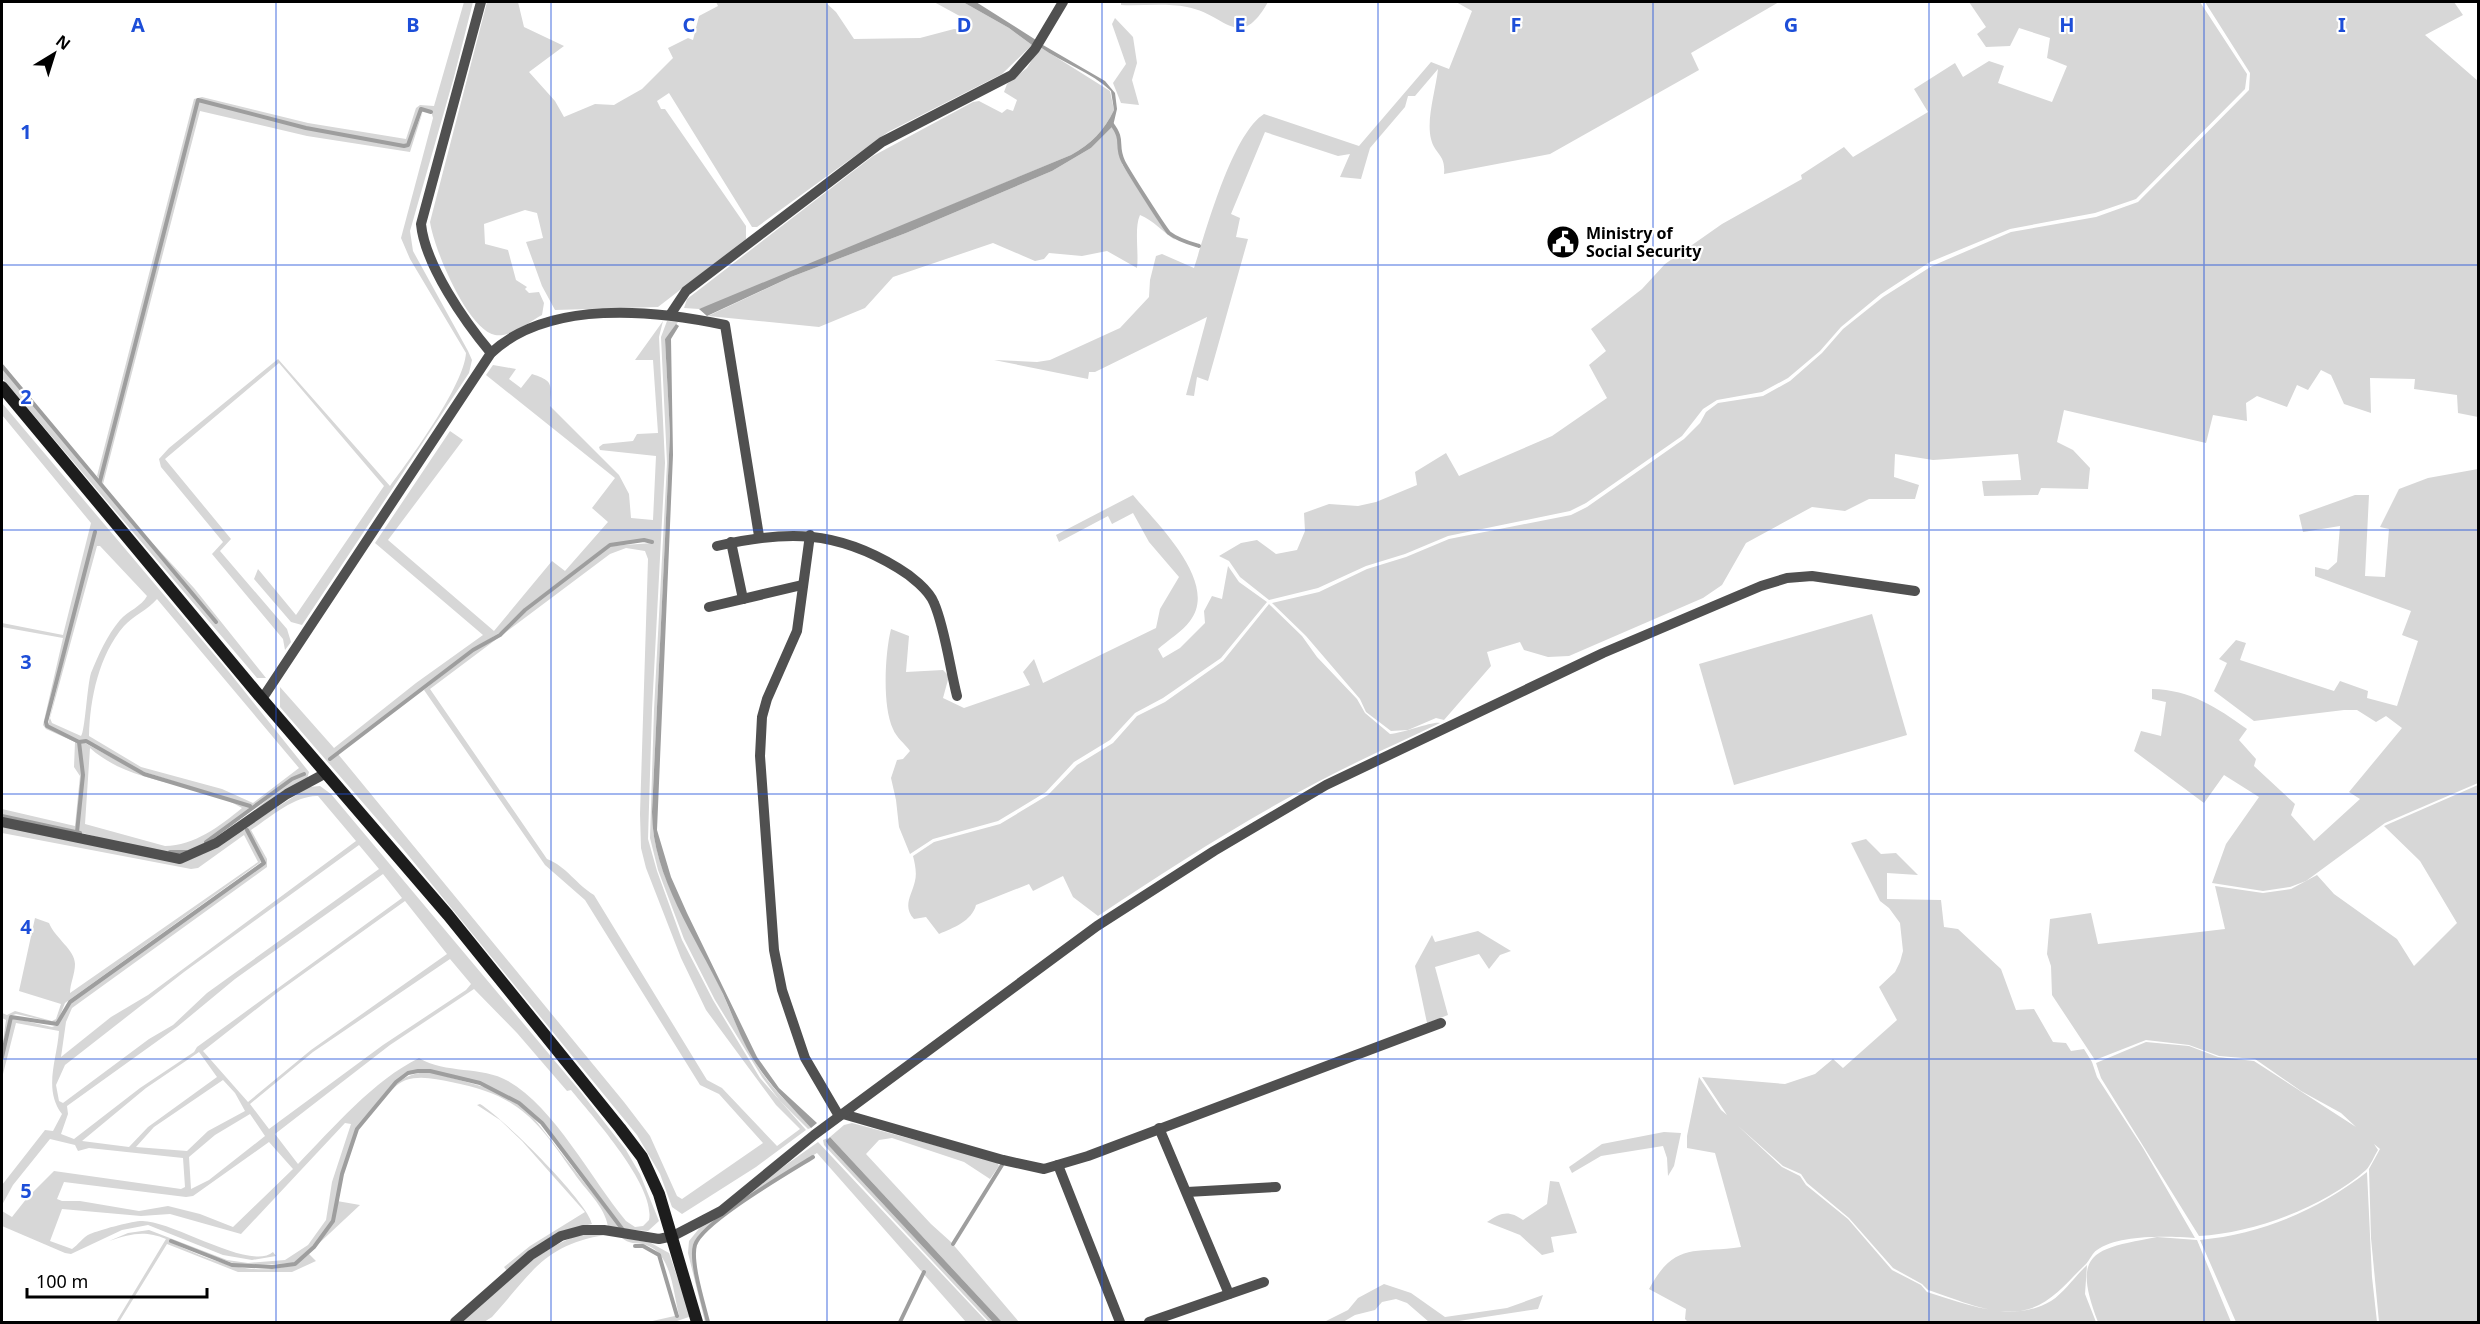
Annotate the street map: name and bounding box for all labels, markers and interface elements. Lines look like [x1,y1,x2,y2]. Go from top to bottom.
text: A [131,11,145,38]
text: B [406,11,420,38]
text: C [683,11,696,38]
text: D [957,11,971,38]
text: E [1234,11,1246,38]
text: F [1511,11,1521,38]
text: G [1784,11,1798,38]
text: H [2059,11,2075,38]
text: I [2338,11,2346,38]
north arrow [24,24,84,84]
text: N [51,30,75,55]
text: 1 [20,118,32,145]
place label: Ministry of Social Security [1586,222,1702,262]
public building icon: Ministry of Social Security [1545,224,1581,260]
text: 2 [20,383,32,410]
text: 3 [20,648,32,675]
text: 4 [20,913,32,940]
text: 5 [20,1177,32,1204]
scale bar [27,1261,207,1299]
text: 100 m [36,1269,88,1293]

